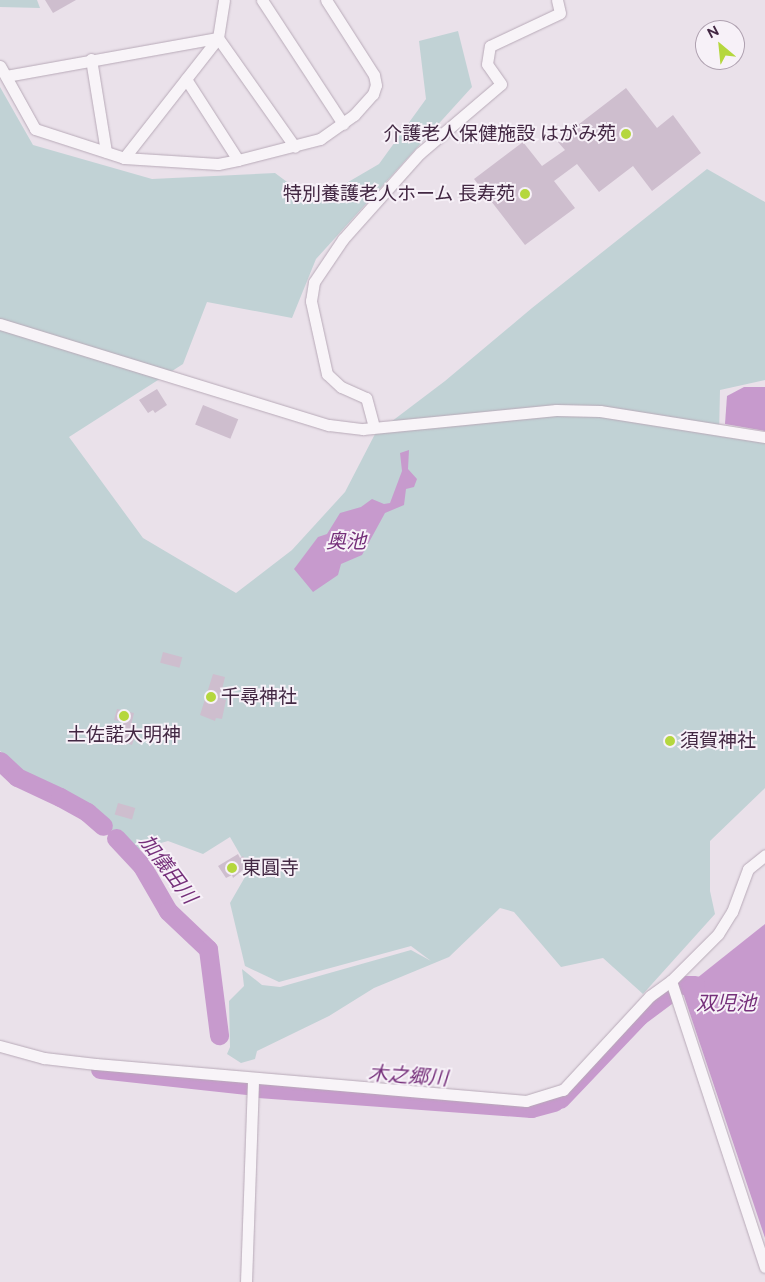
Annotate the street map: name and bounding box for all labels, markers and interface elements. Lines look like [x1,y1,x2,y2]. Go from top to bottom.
north arrow [695,20,745,70]
text: N [704,22,722,42]
place label: 介護老人保健施設 はがみ苑 [383,123,616,145]
marker: 介護老人保健施設 はがみ苑 [620,128,632,140]
place label: 特別養護老人ホーム 長寿苑 [282,183,515,205]
marker: 特別養護老人ホーム 長寿苑 [519,188,531,200]
water label: 奥池 [326,529,366,553]
place label: 千尋神社 [221,686,297,708]
marker: 千尋神社 [205,691,217,703]
marker: 土佐諾大明神 [118,710,130,722]
place label: 土佐諾大明神 [67,724,181,746]
place label: 須賀神社 [680,730,756,752]
marker: 須賀神社 [664,735,676,747]
water label: 加儀田川 [134,830,202,908]
place label: 東圓寺 [242,857,299,879]
marker: 東圓寺 [226,862,238,874]
water label: 双児池 [696,991,756,1015]
water label: 木之郷川 [367,1061,449,1091]

